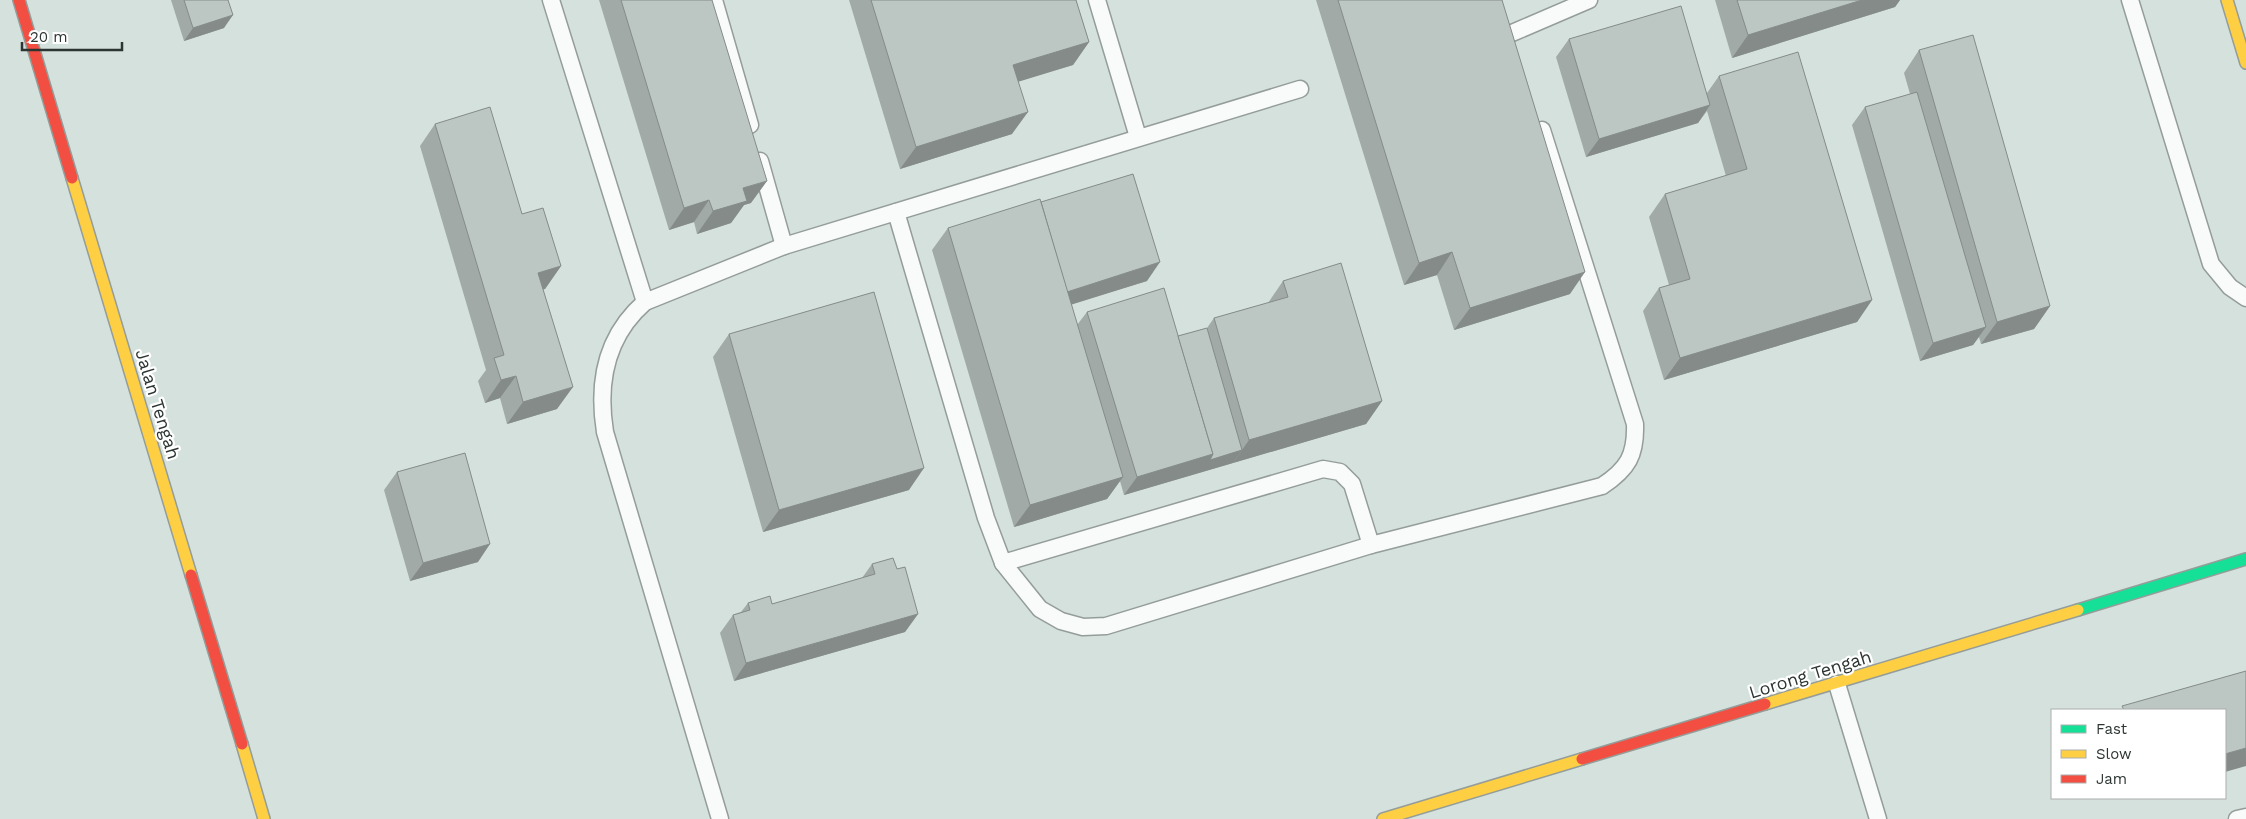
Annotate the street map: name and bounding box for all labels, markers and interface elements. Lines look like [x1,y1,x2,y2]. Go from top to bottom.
scale bar [22,20,122,52]
text: 20 m [30,28,68,46]
street label: Jalan Tengah [131,346,185,462]
street label: Lorong Tengah [1746,645,1874,703]
legend [2051,709,2226,799]
text: Fast [2096,720,2128,738]
text: Slow [2096,745,2132,763]
text: Jam [2096,770,2127,788]

